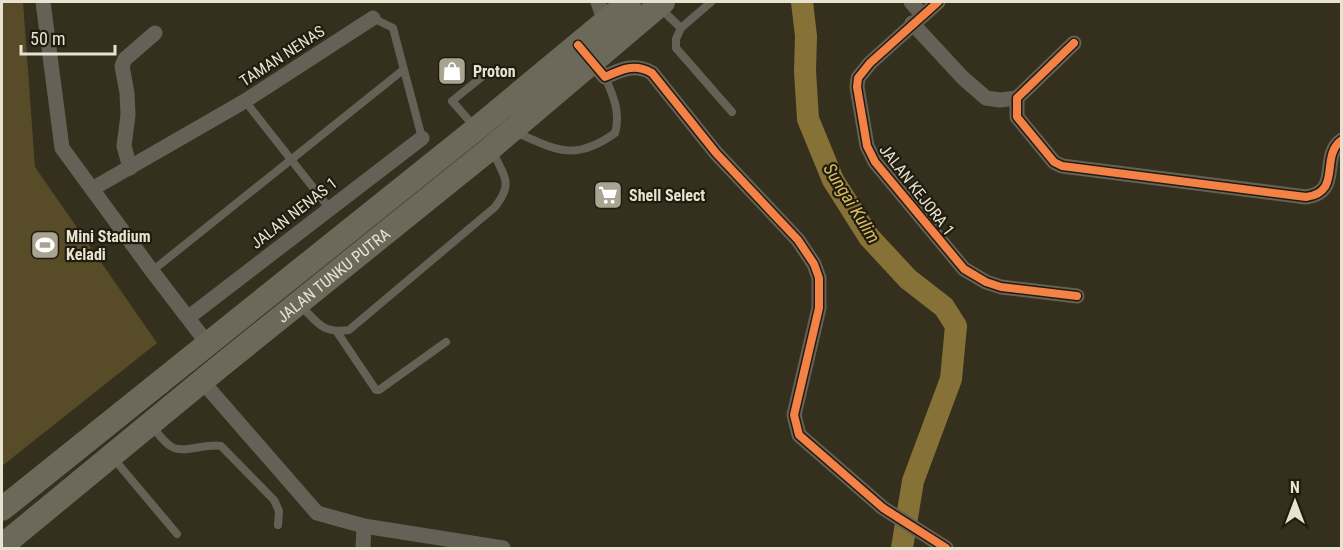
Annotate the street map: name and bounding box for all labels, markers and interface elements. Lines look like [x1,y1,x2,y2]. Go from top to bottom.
scale bar [21,18,116,56]
street label: TAMAN NENAS [236,22,328,90]
text: 50 m [30,28,65,49]
shop icon: Proton [436,55,468,87]
place label: Proton [473,62,516,81]
street label: JALAN KEJORA 1 [875,141,959,239]
water label: Sungai Kulim [819,159,885,247]
street label: JALAN NENAS 1 [247,173,341,253]
supermarket icon: Shell Select [592,179,624,211]
place label: Shell Select [629,186,705,205]
street label: JALAN TUNKU PUTRA [273,224,394,326]
place label: Mini Stadium Keladi [66,227,151,264]
sports icon: Mini Stadium Keladi [29,229,61,261]
north arrow [1265,472,1325,532]
text: N [1290,478,1300,497]

